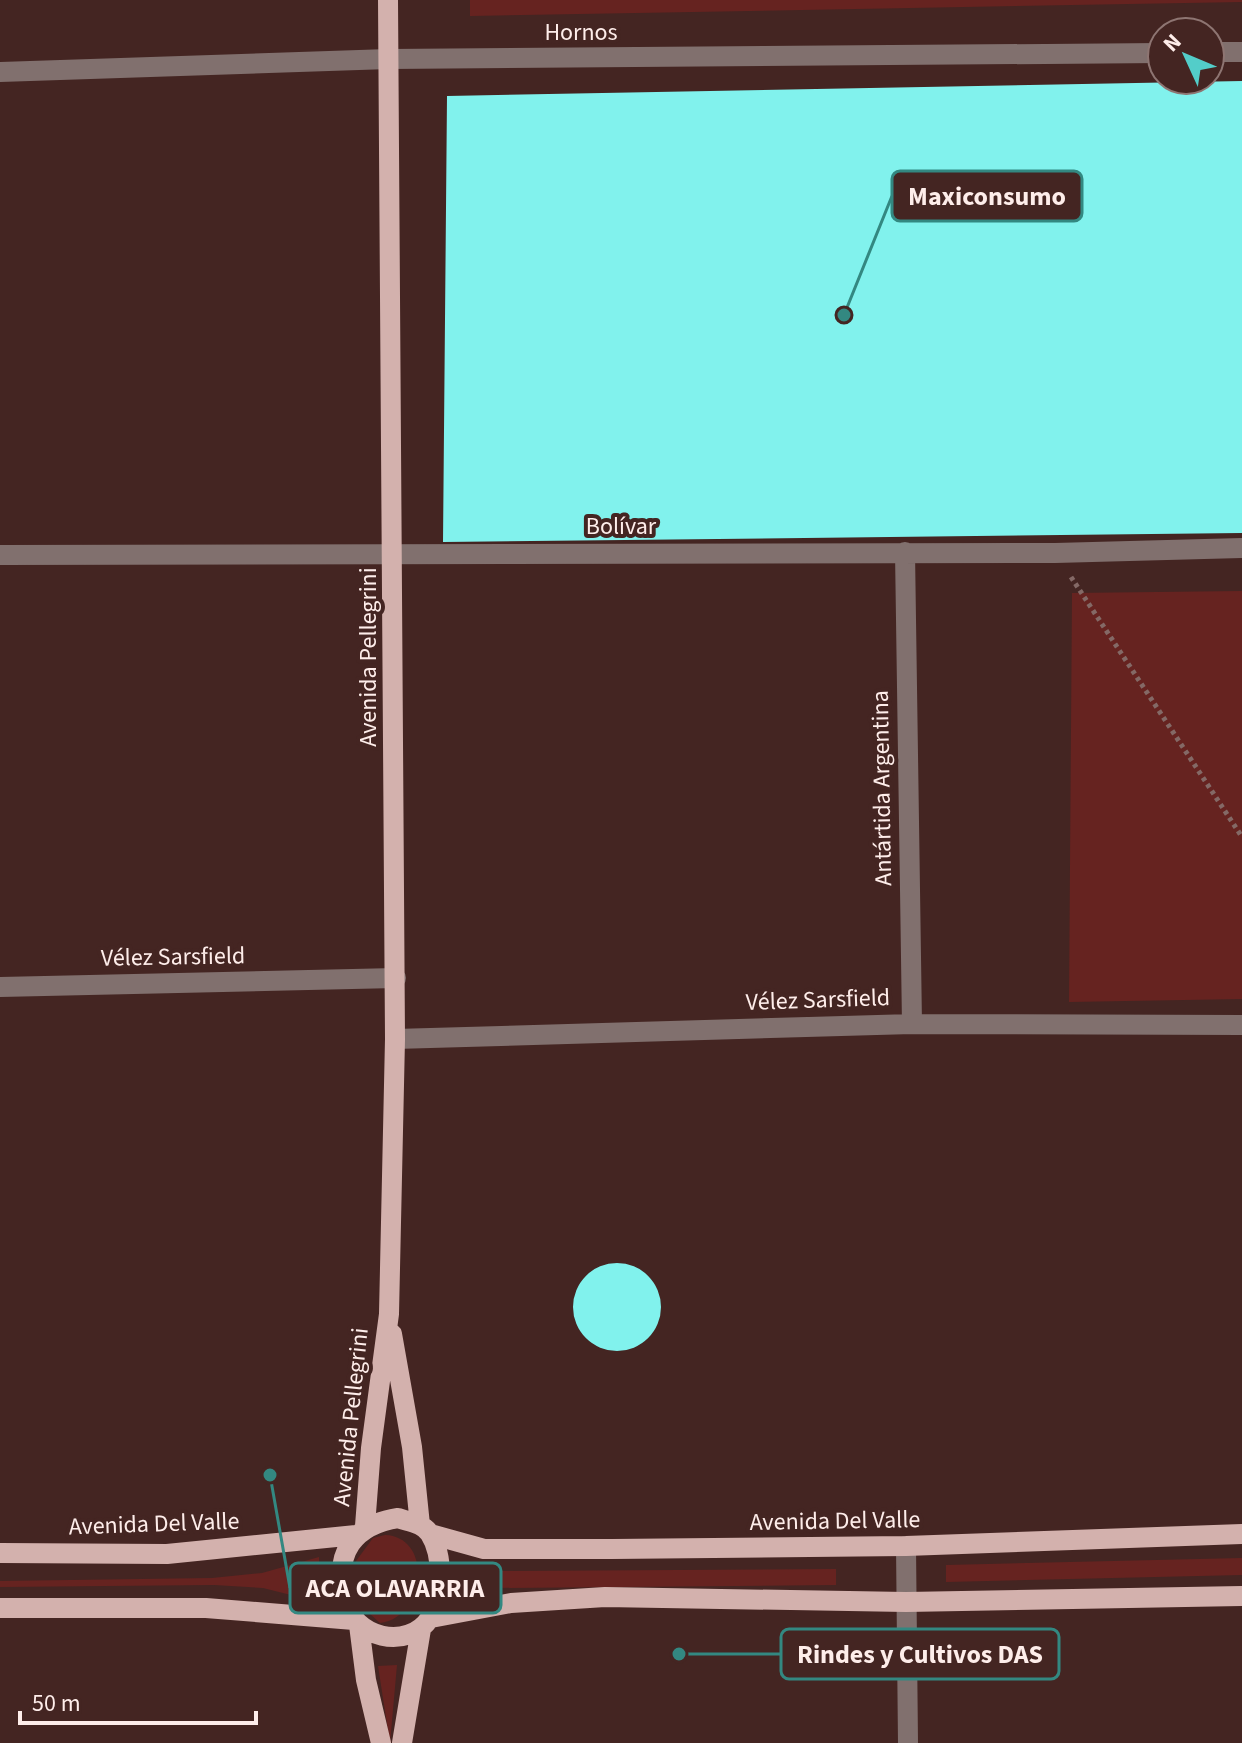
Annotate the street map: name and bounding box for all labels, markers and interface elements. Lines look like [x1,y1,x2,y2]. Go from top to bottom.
street label: Hornos [544,15,618,50]
north arrow [1146,16,1226,96]
text: N [1156,26,1189,59]
callout: Maxiconsumo [892,171,1082,221]
text: Maxiconsumo [908,178,1066,215]
street label: Bolívar [586,509,657,544]
street label: Avenida Pellegrini [351,567,386,747]
street label: Antártida Argentina [863,690,901,886]
street label: Vélez Sarsfield [101,938,245,976]
street label: Vélez Sarsfield [745,980,891,1020]
street label: Avenida Pellegrini [324,1326,378,1508]
street label: Avenida Del Valle [749,1502,921,1540]
street label: Avenida Del Valle [68,1504,240,1544]
callout: ACA OLAVARRIA [290,1563,501,1613]
text: ACA OLAVARRIA [305,1570,486,1607]
callout: Rindes y Cultivos DAS [781,1629,1059,1679]
text: Rindes y Cultivos DAS [797,1636,1043,1673]
scale bar [20,1675,256,1725]
text: 50 m [32,1686,81,1721]

